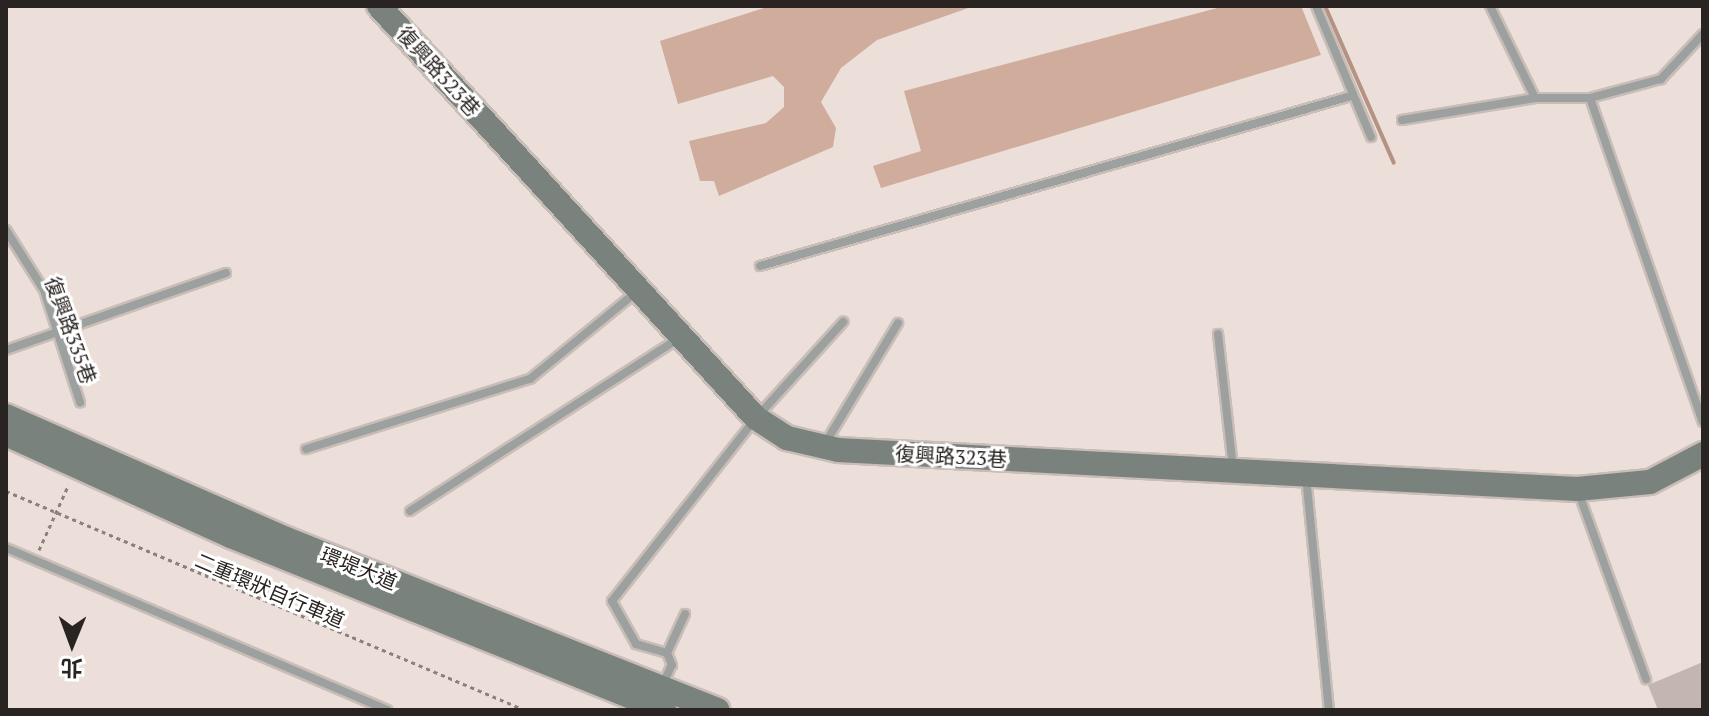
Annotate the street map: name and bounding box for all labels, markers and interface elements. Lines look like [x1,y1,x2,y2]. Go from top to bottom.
street label: 復興路323巷 [393,21,485,121]
street label: 復興路335巷 [41,273,101,387]
street label: 復興路323巷 [894,441,1008,471]
street label: 環堤大道 [317,542,401,594]
street label: 二重環狀自行車道 [192,548,348,632]
north arrow [32,604,112,684]
text: 北 [60,654,83,683]

